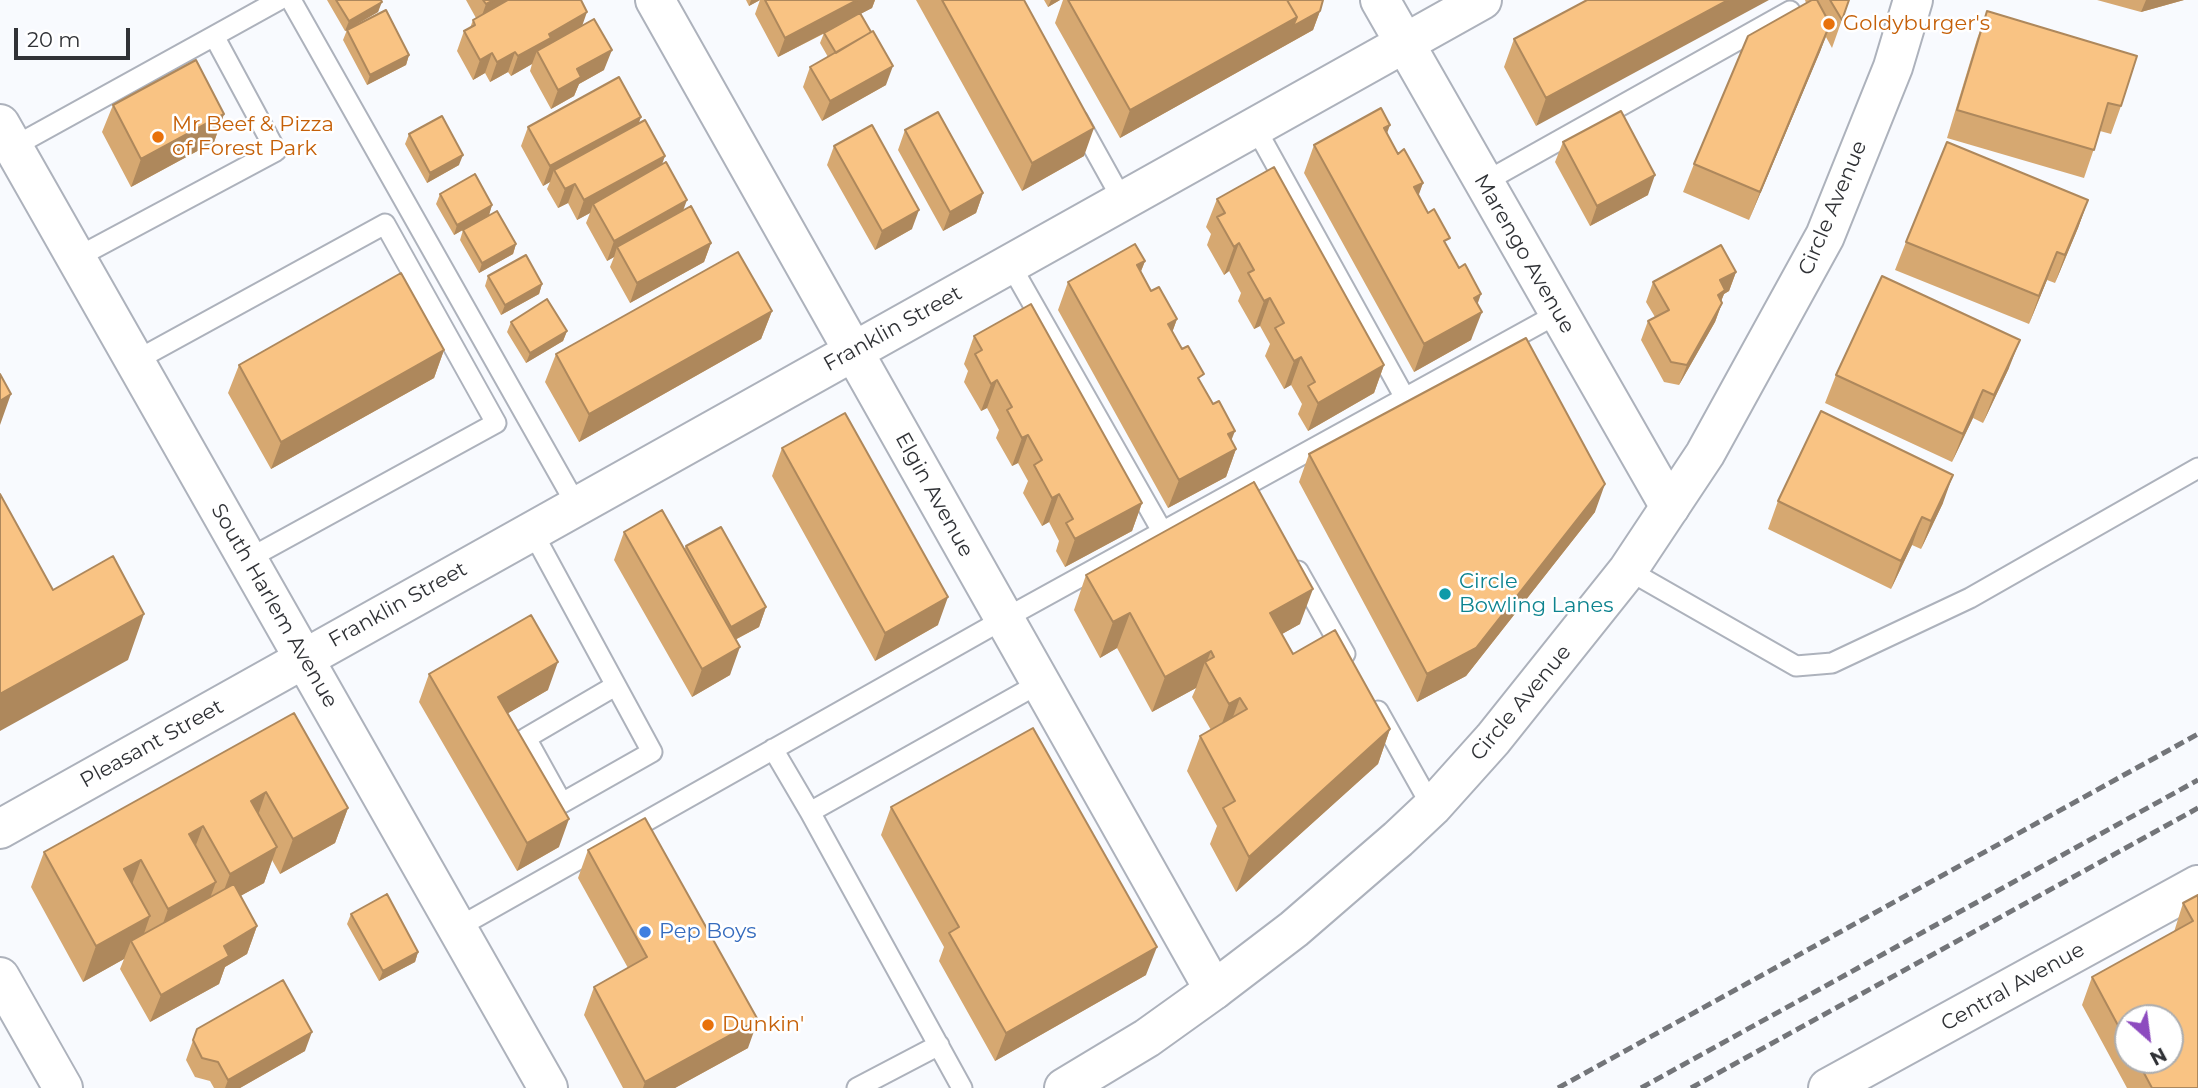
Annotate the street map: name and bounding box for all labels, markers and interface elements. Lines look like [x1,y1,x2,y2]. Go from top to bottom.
place label: Goldyburger's [1843,11,1990,37]
scale bar [18,14,133,58]
marker: Goldyburger's [1821,16,1837,32]
text: 20 m [27,27,81,52]
place label: Mr Beef & Pizza of Forest Park [172,112,334,162]
marker: Mr Beef & Pizza of Forest Park [150,129,166,145]
street label: Circle Avenue [1793,137,1873,279]
street label: Marengo Avenue [1468,170,1580,338]
street label: Franklin Street [819,281,967,377]
street label: Elgin Avenue [889,428,979,562]
street label: South Harlem Avenue [205,499,343,713]
street label: Franklin Street [324,557,472,653]
place label: Circle Bowling Lanes [1459,569,1613,619]
marker: Circle Bowling Lanes [1437,586,1453,602]
street label: Circle Avenue [1465,640,1577,766]
street label: Pleasant Street [76,694,228,794]
place label: Pep Boys [659,919,756,945]
marker: Pep Boys [637,924,653,940]
street label: Central Avenue [1937,937,2089,1037]
north arrow [2114,1004,2184,1074]
place label: Dunkin' [722,1012,804,1038]
marker: Dunkin' [700,1017,716,1033]
text: N [2146,1042,2170,1070]

